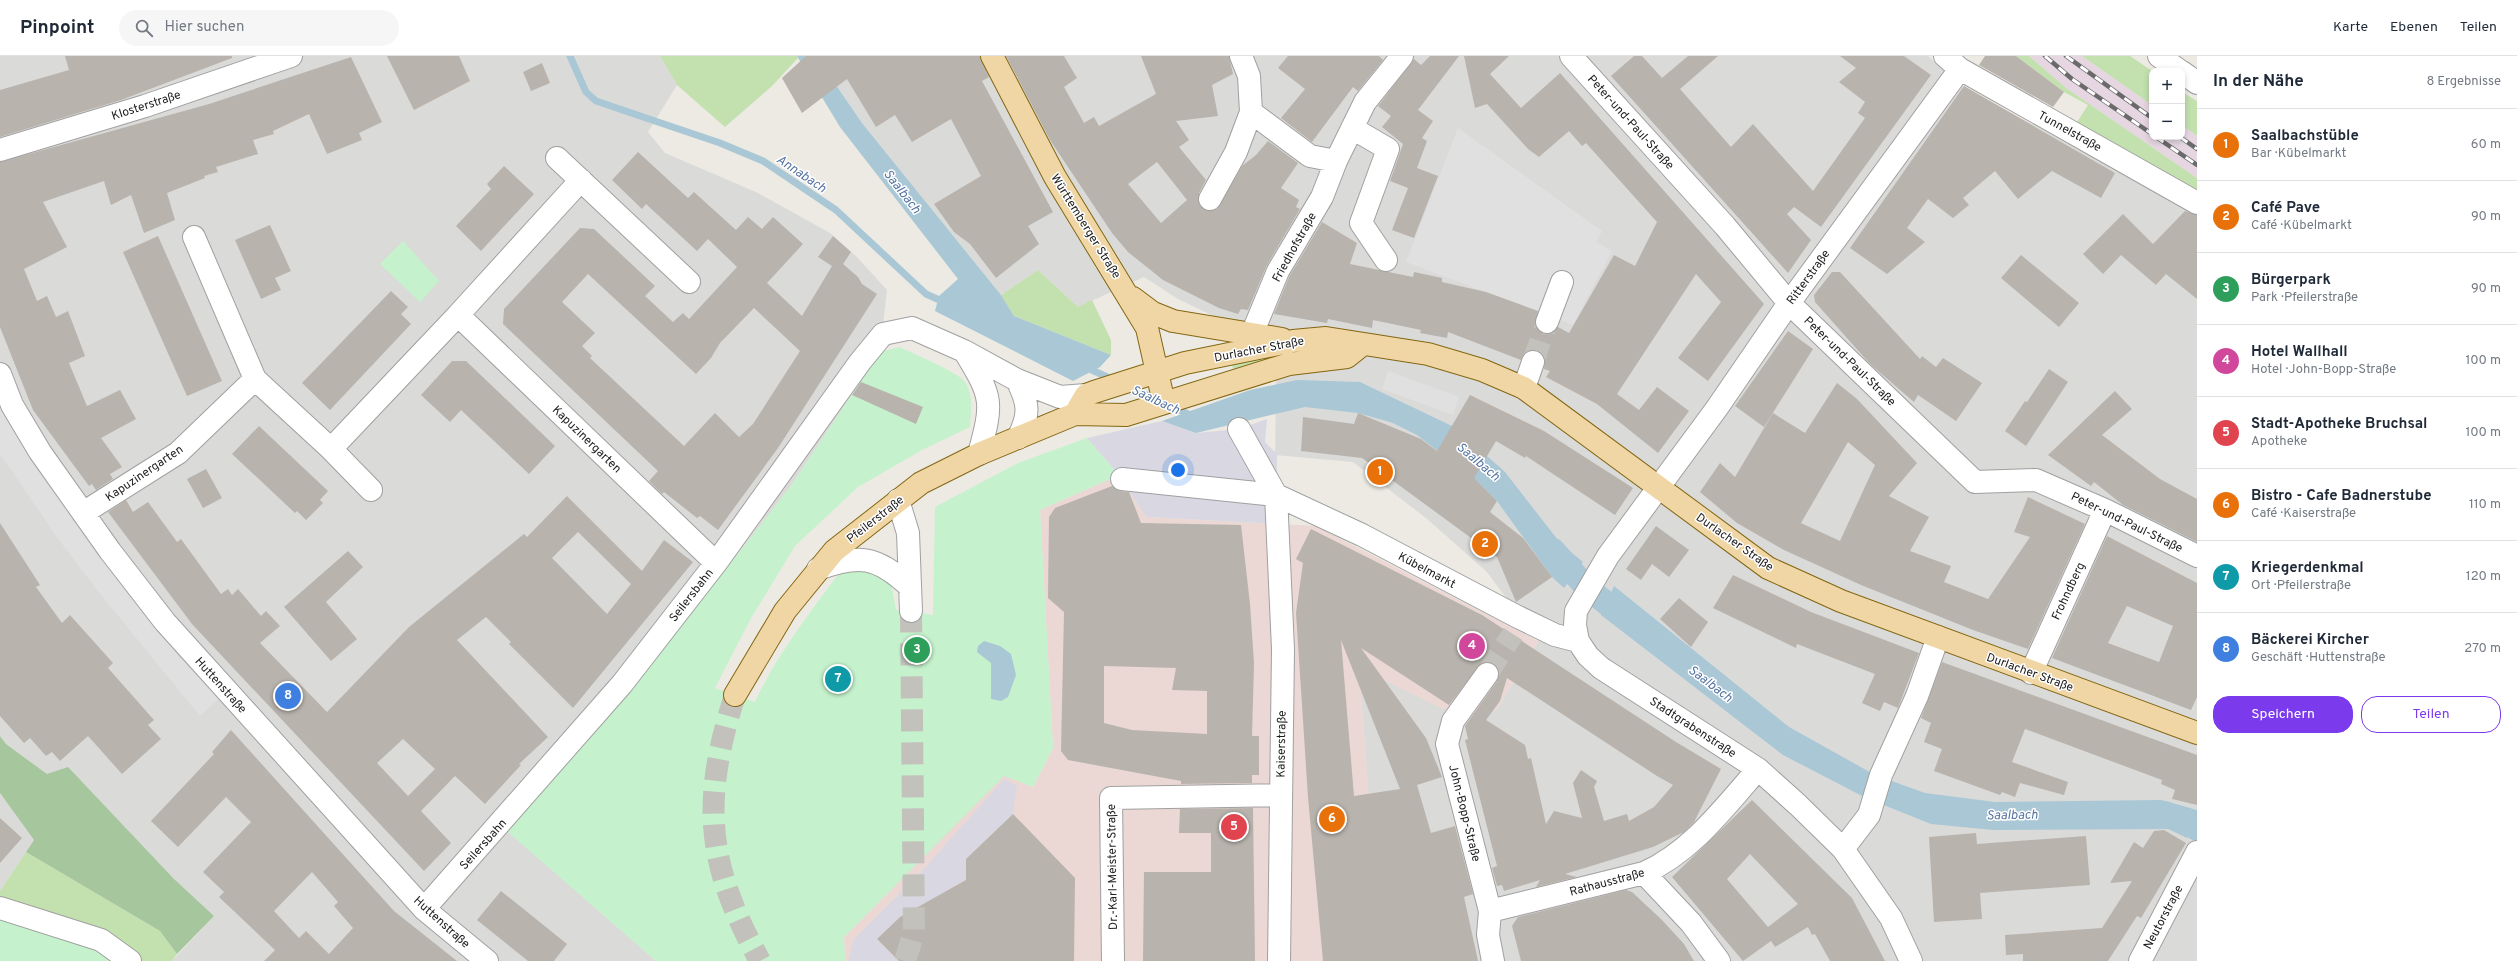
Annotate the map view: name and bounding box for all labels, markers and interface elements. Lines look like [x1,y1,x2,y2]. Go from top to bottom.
search box [119,10,399,46]
text: Pinpoint [20,16,95,40]
icon: search [133,17,155,39]
text: Hier suchen [165,18,245,37]
text: Karte [2333,19,2368,36]
text: Ebenen [2390,19,2438,36]
text: Teilen [2460,19,2497,36]
map controls [2149,68,2185,140]
button: + [2149,68,2185,104]
text: In der Nähe [2213,71,2304,93]
street label: Peter-und-Paul-Straße [1583,72,1677,174]
text: 8 Ergebnisse [2426,74,2501,90]
street label: Klosterstraße [110,87,183,125]
button: − [2149,104,2185,140]
street label: Tunnelstraße [2035,108,2104,156]
text: Saalbachstüble [2251,127,2359,146]
text: 1 [2223,137,2229,153]
text: 60 m [2471,137,2501,153]
text: Bar · Kübelmarkt [2251,146,2346,162]
water label: Annabach [773,152,829,197]
water label: Saalbach [879,167,924,217]
street label: Württemberger Straße [1046,171,1124,282]
text: Café Pave [2251,199,2320,218]
text: 2 [2222,209,2230,225]
text: 90 m [2471,209,2501,225]
street label: Friedhofstraße [1269,210,1321,285]
text: Café · Kübelmarkt [2251,218,2352,234]
street label: Ritterstraße [1783,247,1834,308]
text: Bürgerpark [2251,271,2331,290]
text: 3 [2222,281,2230,297]
text: 90 m [2471,281,2501,297]
text: Park · Pfeilerstraße [2251,290,2358,306]
street label: Peter-und-Paul-Straße [1800,313,1899,410]
street label: Durlacher Straße [1213,333,1305,367]
text: Hotel Wallhall [2251,343,2348,362]
text: 4 [2222,353,2230,369]
text: 100 m [2465,353,2501,369]
text: Hotel · John-Bopp-Straße [2251,362,2396,378]
water label: Saalbach [1128,383,1182,419]
street label: Kapuzinergarten [548,402,624,477]
text: Stadt-Apotheke Bruchsal [2251,415,2427,434]
text: 5 [2222,425,2230,441]
text: 100 m [2465,425,2501,441]
text: Apotheke [2251,434,2307,450]
water label: Saalbach [1453,440,1503,485]
street label: Kapuzinergarten [103,442,187,506]
pin: 1 [1367,457,1393,487]
your location [1168,460,1188,480]
text: Bistro - Cafe Badnerstube [2251,487,2432,506]
street label: Peter-und-Paul-Straße [2068,489,2185,557]
street label: Pfeilerstraße [844,492,908,547]
text: 6 [2222,497,2230,513]
text: 110 m [2469,497,2501,513]
text: Café · Kaiserstraße [2251,506,2356,522]
street label: Durlacher Straße [1692,510,1776,576]
pin: 2 [1472,529,1498,559]
street label: Kübelmarkt [1395,549,1458,593]
text: Kriegerdenkmal [2251,559,2364,578]
street label: Frohndberg [2049,560,2089,623]
street label: Seilersbahn [666,566,718,625]
text: 7 [2223,569,2229,585]
text: 120 m [2466,569,2501,585]
text: Ort · Pfeilerstraße [2251,578,2351,594]
pin: 4 [1459,631,1485,661]
text: Bäckerei Kircher [2251,631,2369,650]
pin: 3 [904,635,930,665]
text: 8 [2222,641,2230,657]
text: 270 m [2464,641,2501,657]
street label: Durlacher Straße [1984,650,2075,696]
text: Geschäft · Huttenstraße [2251,650,2385,666]
street label: Huttenstraße [191,654,250,717]
water label: Saalbach [1684,663,1735,706]
pin: 7 [825,664,851,694]
pin: 8 [275,681,301,711]
street label: Stadtgrabenstraße [1646,694,1739,762]
button: Speichern [2213,696,2353,733]
button: Teilen [2361,696,2501,733]
street label: Kaiserstraße [1273,710,1291,778]
street label: John-Bopp-Straße [1444,763,1484,863]
street label: Dr.-Karl-Meister-Straße [1104,804,1122,930]
pin: 6 [1319,804,1345,834]
water label: Saalbach [1986,808,2038,824]
pin: 5 [1221,812,1247,842]
street label: Seilersbahn [457,816,511,874]
street label: Rathausstraße [1568,865,1647,901]
street label: Neutorstraße [2140,882,2188,952]
street label: Huttenstraße [410,893,473,952]

